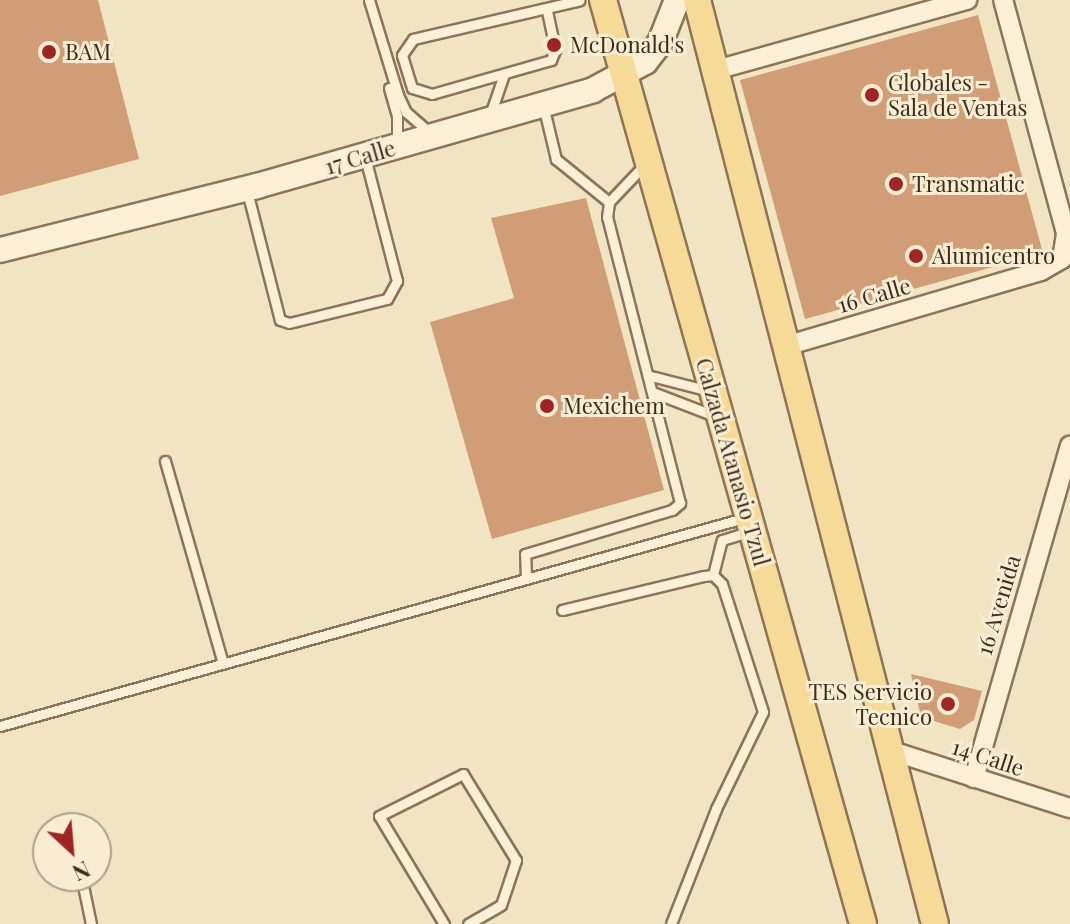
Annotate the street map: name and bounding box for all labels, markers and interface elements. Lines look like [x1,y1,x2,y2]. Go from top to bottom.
place label: McDonald's [570,32,684,58]
marker: McDonald's [545,36,563,54]
place label: BAM [65,39,111,65]
marker: BAM [40,43,58,61]
place label: Globales - Sala de Ventas [888,69,1028,120]
marker: Globales - Sala de Ventas [863,86,881,104]
street label: 17 Calle [322,134,398,180]
place label: Transmatic [912,171,1025,197]
marker: Transmatic [887,175,905,193]
place label: Alumicentro [932,243,1055,269]
marker: Alumicentro [907,247,925,265]
street label: 16 Calle [835,272,913,318]
street label: Calzada Atanasio Tzul [690,354,776,570]
place label: Mexichem [563,393,665,419]
marker: Mexichem [538,397,556,415]
street label: 16 Avenida [970,551,1026,659]
place label: TES Servicio Tecnico [808,678,932,730]
marker: TES Servicio Tecnico [939,695,957,713]
street label: 14 Calle [949,733,1027,781]
north arrow [32,812,112,892]
text: N [68,855,95,889]

